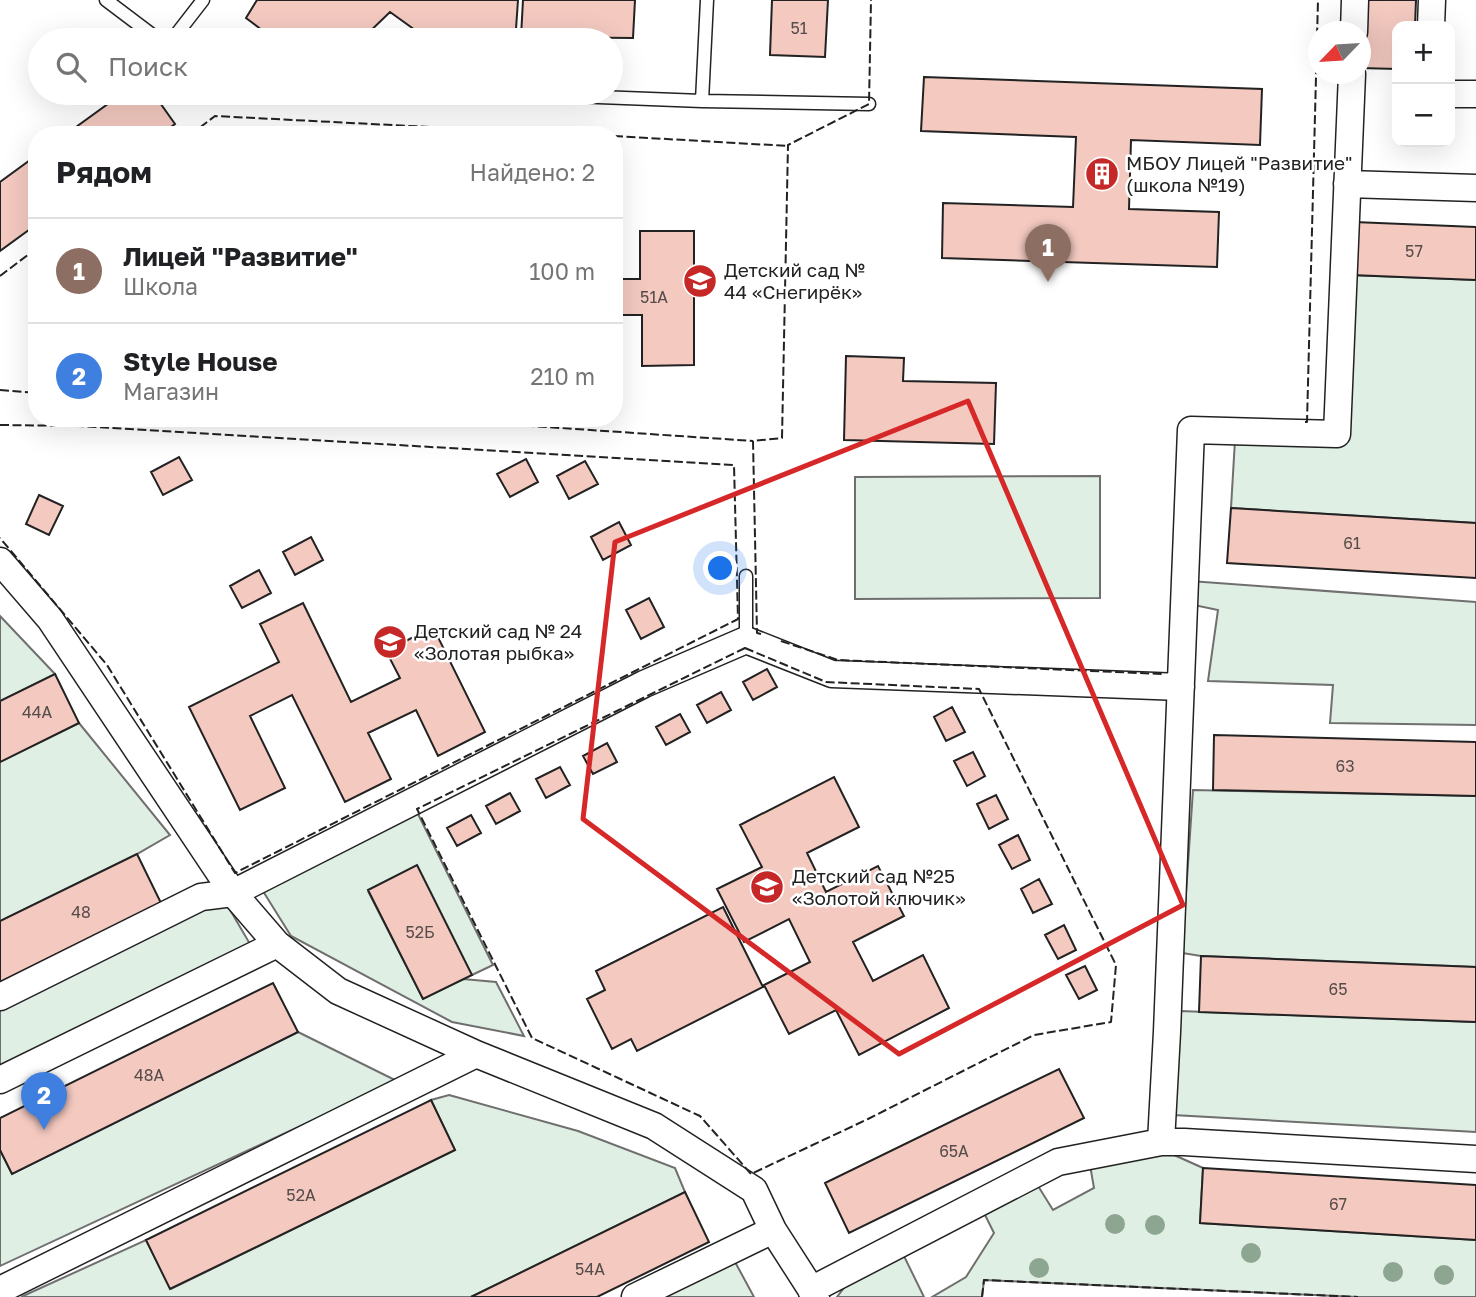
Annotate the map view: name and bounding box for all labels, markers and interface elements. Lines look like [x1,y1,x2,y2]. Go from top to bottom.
house number: 51 [790,18,808,38]
north arrow [1308,21,1371,84]
map controls [1392,21,1455,147]
button: + [1392,21,1455,84]
search box [28,28,623,105]
icon: search [52,48,90,86]
text: Поиск [108,51,188,82]
button: − [1392,84,1455,147]
place label: МБОУ Лицей "Развитие" (школа №19) [1126,151,1352,196]
text: Рядом [56,154,152,190]
building icon: МБОУ Лицей "Развитие" (школа №19) [1083,155,1121,193]
text: Найдено: 2 [469,158,595,186]
pin: 1 [1025,224,1071,282]
text: Лицей "Развитие" [123,241,358,272]
house number: 57 [1405,241,1423,261]
text: 1 [73,257,85,285]
text: 100 m [529,257,595,285]
place label: Детский сад № 44 «Снегирёк» [724,258,865,303]
school or university icon: Детский сад № 44 «Снегирёк» [681,262,719,300]
text: Школа [123,272,198,300]
house number: 51А [640,287,668,307]
text: Style House [123,346,278,377]
text: 2 [72,362,86,390]
text: 210 m [530,362,595,390]
text: Магазин [123,377,219,405]
house number: 61 [1343,533,1361,553]
your location [703,551,737,585]
place label: Детский сад № 24 «Золотая рыбка» [414,619,582,664]
school or university icon: Детский сад № 24 «Золотая рыбка» [371,623,409,661]
house number: 44А [22,702,52,722]
house number: 63 [1335,756,1355,776]
place label: Детский сад №25 «Золотой ключик» [792,864,966,909]
school or university icon: Детский сад №25 «Золотой ключик» [748,868,786,906]
house number: 48 [71,902,91,922]
house number: 52Б [405,922,435,942]
house number: 65 [1329,979,1347,999]
house number: 48А [134,1065,164,1085]
pin: 2 [21,1072,67,1130]
house number: 65А [939,1141,969,1161]
house number: 52А [286,1185,316,1205]
house number: 67 [1329,1194,1347,1214]
house number: 54А [575,1259,605,1279]

